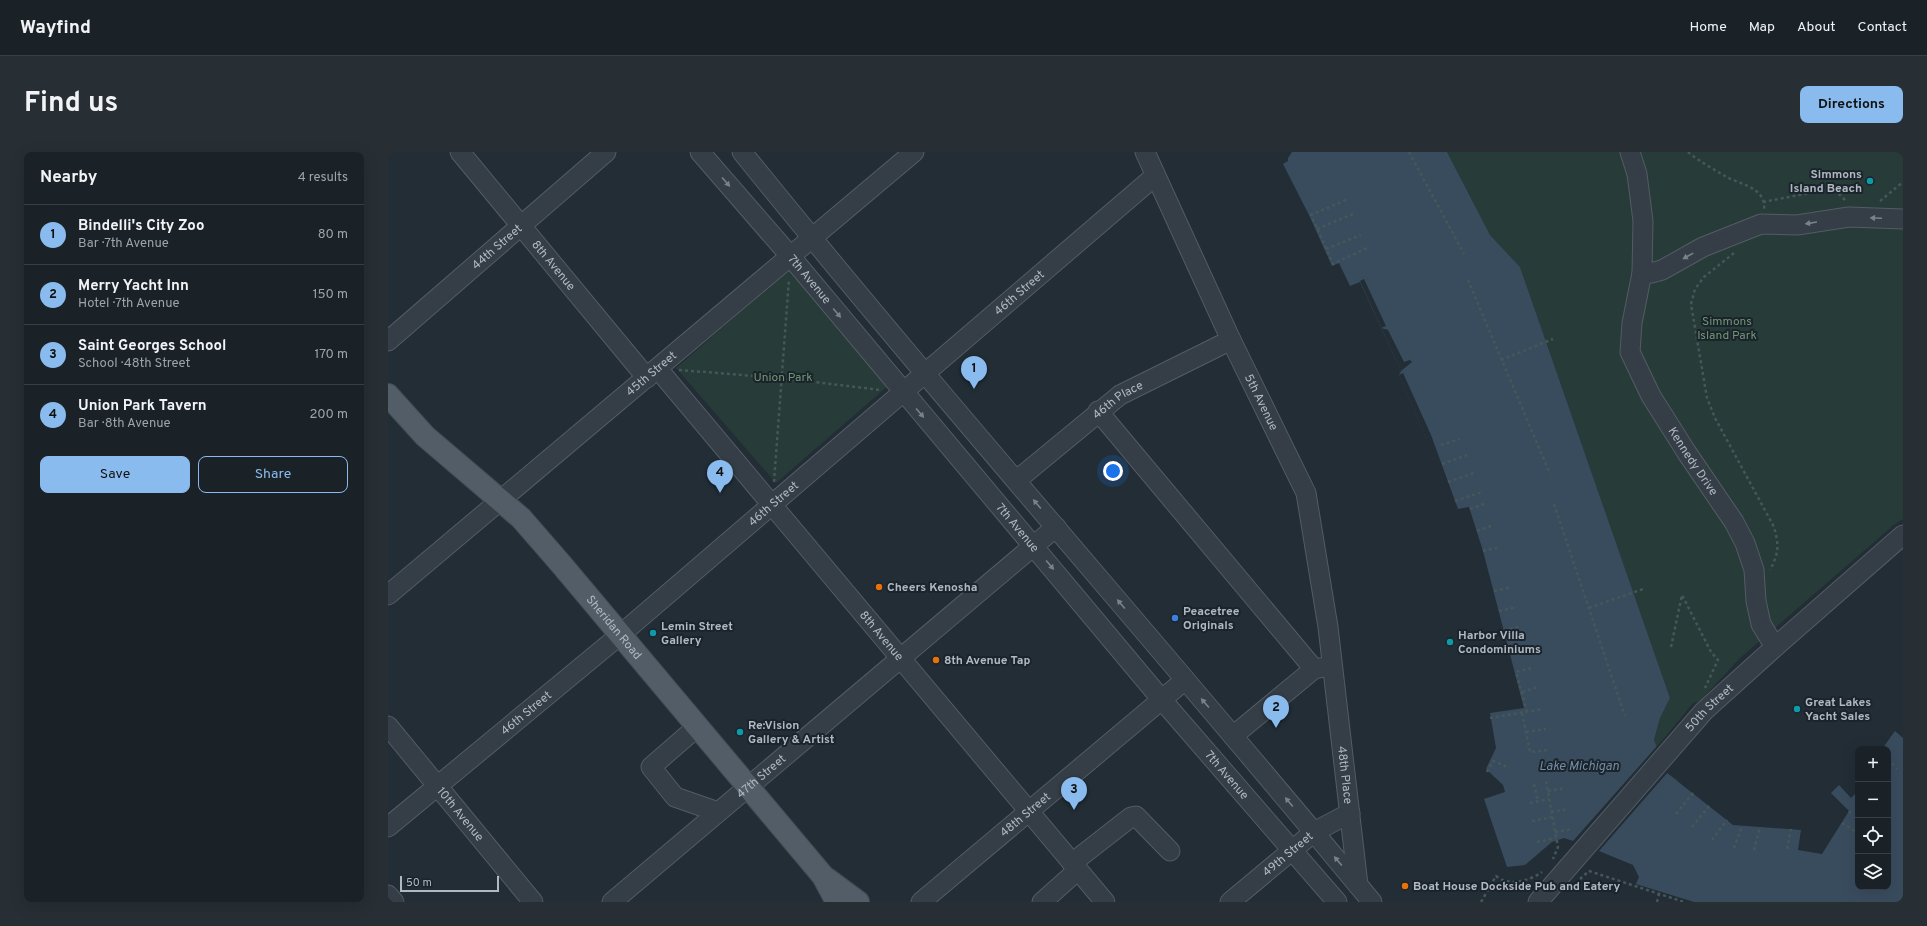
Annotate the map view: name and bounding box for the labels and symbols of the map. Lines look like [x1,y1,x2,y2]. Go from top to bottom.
place label: Simmons Island Beach [1790,167,1862,197]
one-way arrow [721,176,730,187]
marker: Simmons Island Beach [1865,176,1875,186]
one-way arrow [1869,215,1882,221]
one-way arrow [1805,220,1817,226]
street label: 44th Street [469,221,526,274]
street label: 8th Avenue [527,237,578,294]
street label: 7th Avenue [784,252,834,308]
one-way arrow [1682,252,1693,259]
street label: 46th Street [991,267,1048,319]
one-way arrow [833,307,842,318]
park label: Simmons Island Park [1697,314,1757,344]
street label: 45th Street [623,348,681,400]
pin: 1 [961,356,987,389]
park label: Union Park [753,370,813,386]
street label: 5th Avenue [1240,372,1281,434]
street label: 46th Place [1090,378,1146,423]
one-way arrow [916,407,925,418]
street label: Kennedy Drive [1664,425,1721,499]
pin: 4 [707,460,733,493]
your location [1103,461,1123,481]
street label: 46th Street [745,478,802,530]
one-way arrow [1032,499,1041,509]
street label: 7th Avenue [992,500,1042,556]
one-way arrow [1045,560,1054,570]
place label: Cheers Kenosha [887,580,978,596]
marker: Cheers Kenosha [874,582,884,592]
street label: Sheridan Road [582,592,645,663]
one-way arrow [1116,598,1125,609]
place label: Peacetree Originals [1183,604,1240,634]
street label: 8th Avenue [855,608,906,665]
marker: Peacetree Originals [1170,613,1180,623]
place label: Lemin Street Gallery [661,619,733,649]
marker: Lemin Street Gallery [648,628,658,638]
place label: Harbor Villa Condominiums [1458,628,1541,658]
marker: Harbor Villa Condominiums [1445,637,1455,647]
place label: 8th Avenue Tap [944,653,1031,669]
marker: 8th Avenue Tap [931,655,941,665]
street label: 50th Street [1682,681,1738,736]
street label: 46th Street [498,688,555,739]
pin: 2 [1263,695,1289,728]
place label: Great Lakes Yacht Sales [1805,695,1871,725]
one-way arrow [1200,698,1209,708]
marker: Great Lakes Yacht Sales [1792,704,1802,714]
place label: Re:Vision Gallery & Artist [748,718,835,748]
marker: Re:Vision Gallery & Artist [735,727,745,737]
street label: 48th Place [1333,745,1356,805]
street label: 7th Avenue [1201,748,1252,803]
street label: 47th Street [733,751,790,802]
water label: Lake Michigan [1539,759,1619,775]
pin: 3 [1061,777,1087,810]
street label: 10th Avenue [433,784,487,845]
street label: 48th Street [997,789,1054,841]
one-way arrow [1284,797,1293,807]
street label: 49th Street [1260,829,1317,881]
one-way arrow [1334,856,1343,867]
scale bar [400,874,499,893]
place label: Boat House Dockside Pub and Eatery [1413,879,1620,895]
marker: Boat House Dockside Pub and Eatery [1400,881,1410,891]

